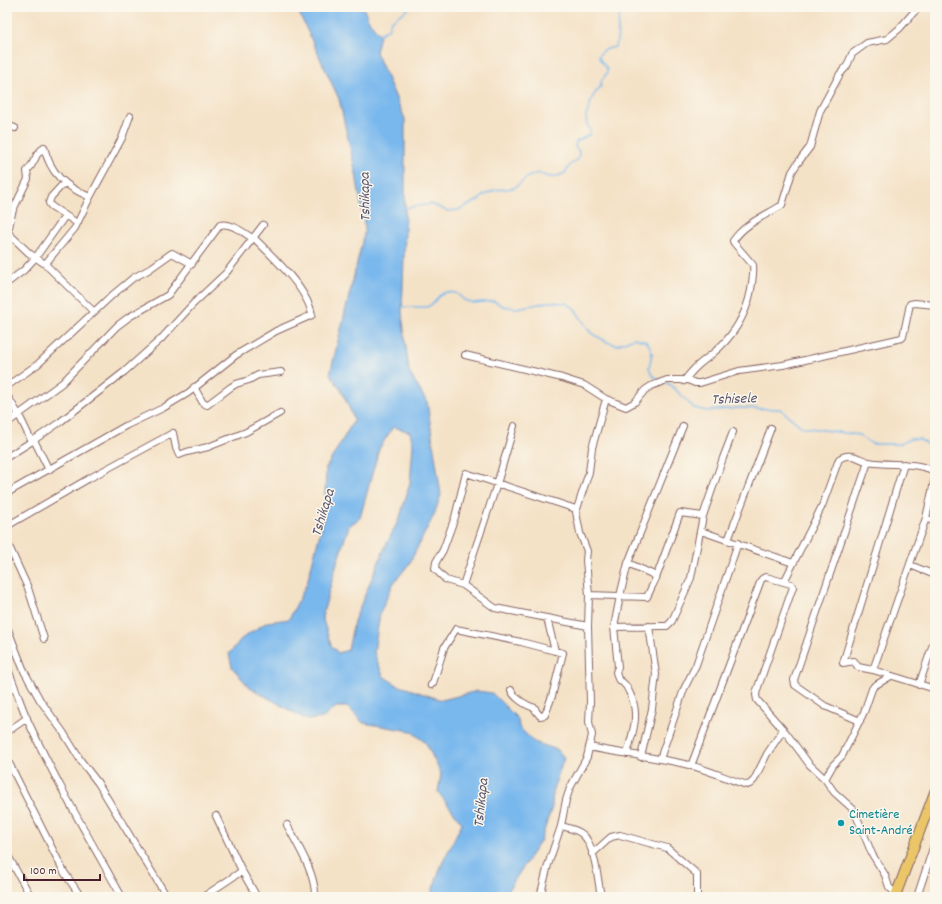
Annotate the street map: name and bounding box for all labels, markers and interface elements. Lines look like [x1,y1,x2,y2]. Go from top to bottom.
water label: Tshikapa [355,171,377,222]
water label: Tshisele [711,388,758,412]
water label: Tshikapa [306,485,342,540]
water label: Tshikapa [468,776,496,829]
place label: Cimetière Saint-André [849,805,913,841]
marker: Cimetière Saint-André [836,818,846,828]
scale bar [24,856,100,882]
text: 100 m [30,863,57,880]

